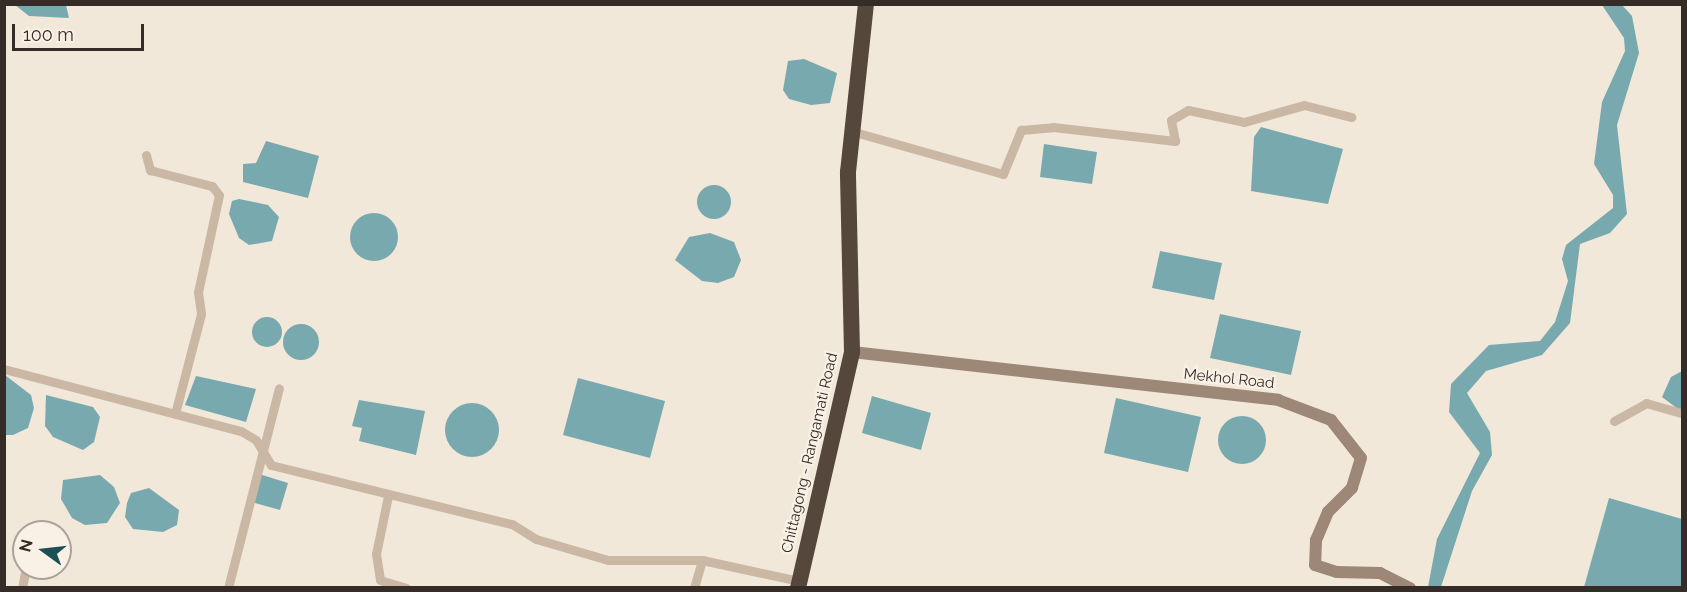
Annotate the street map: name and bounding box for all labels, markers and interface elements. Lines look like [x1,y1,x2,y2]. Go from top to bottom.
scale bar [15,12,147,50]
text: 100 m [23,24,74,45]
street label: Chittagong - Rangamati Road [778,351,842,555]
street label: Mekhol Road [1183,365,1275,393]
north arrow [12,520,72,580]
text: N [15,537,37,554]

